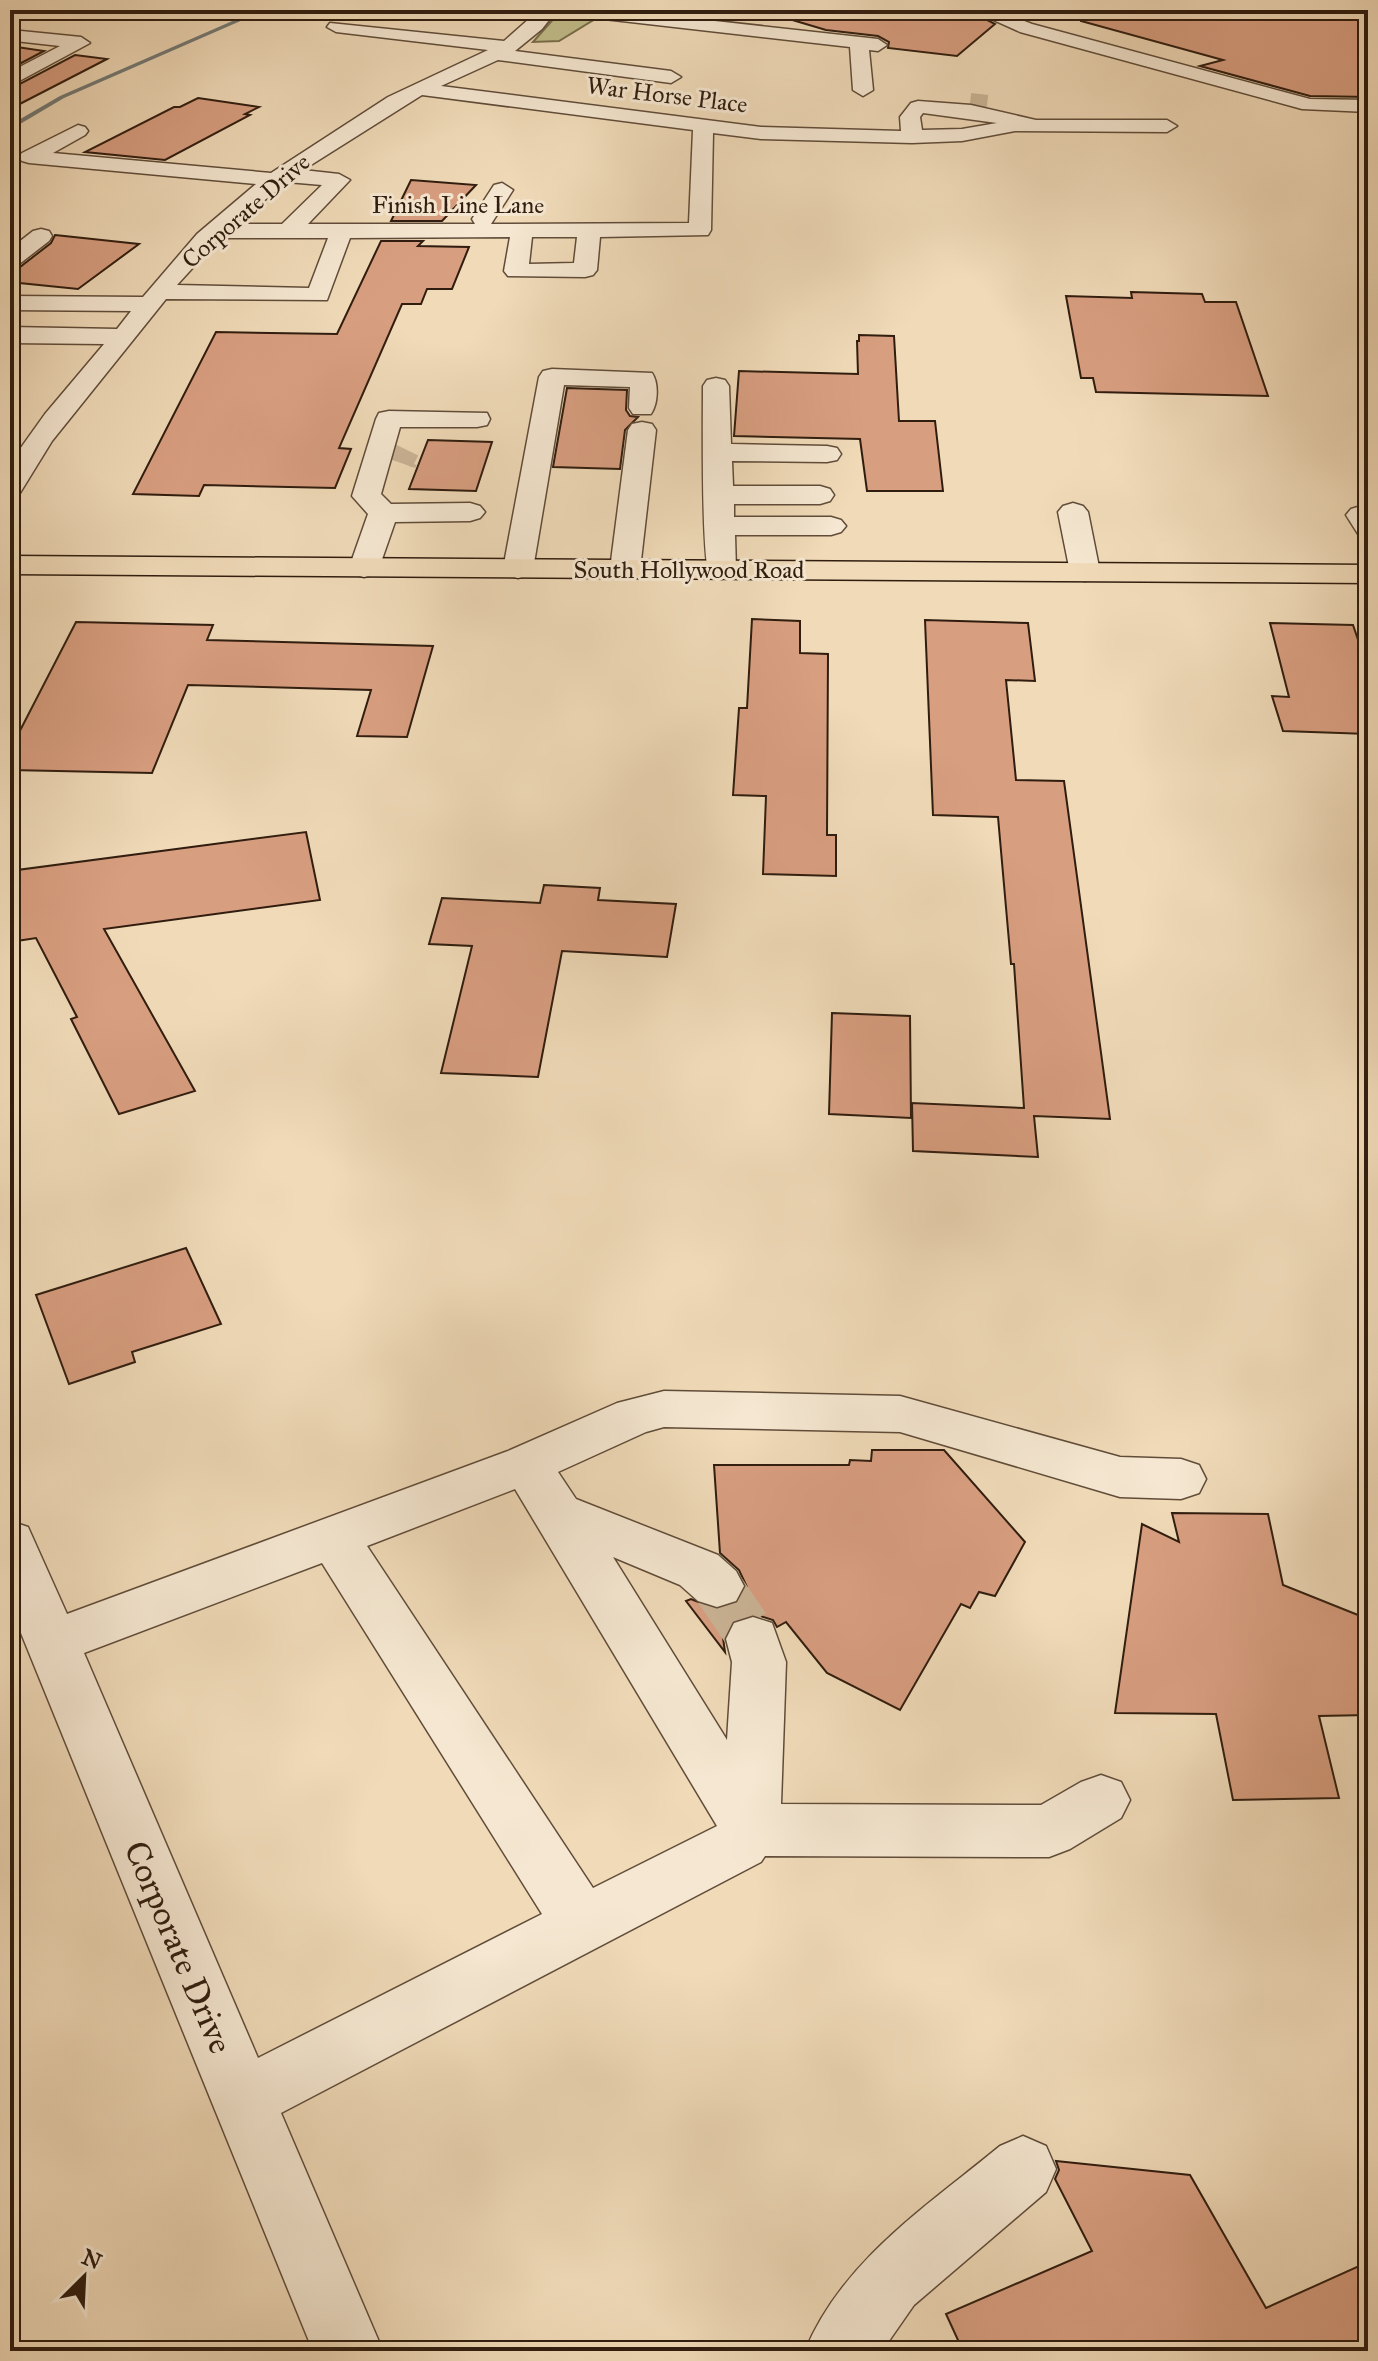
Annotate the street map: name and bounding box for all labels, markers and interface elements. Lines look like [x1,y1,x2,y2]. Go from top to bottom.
street label: War Horse Place [585,70,749,120]
street label: Corporate Drive [176,147,316,275]
street label: Finish Line Lane [372,190,544,220]
street label: South Hollywood Road [574,555,804,585]
street label: Corporate Drive [115,1835,242,2060]
north arrow [44,2237,124,2317]
text: N [78,2243,106,2275]

